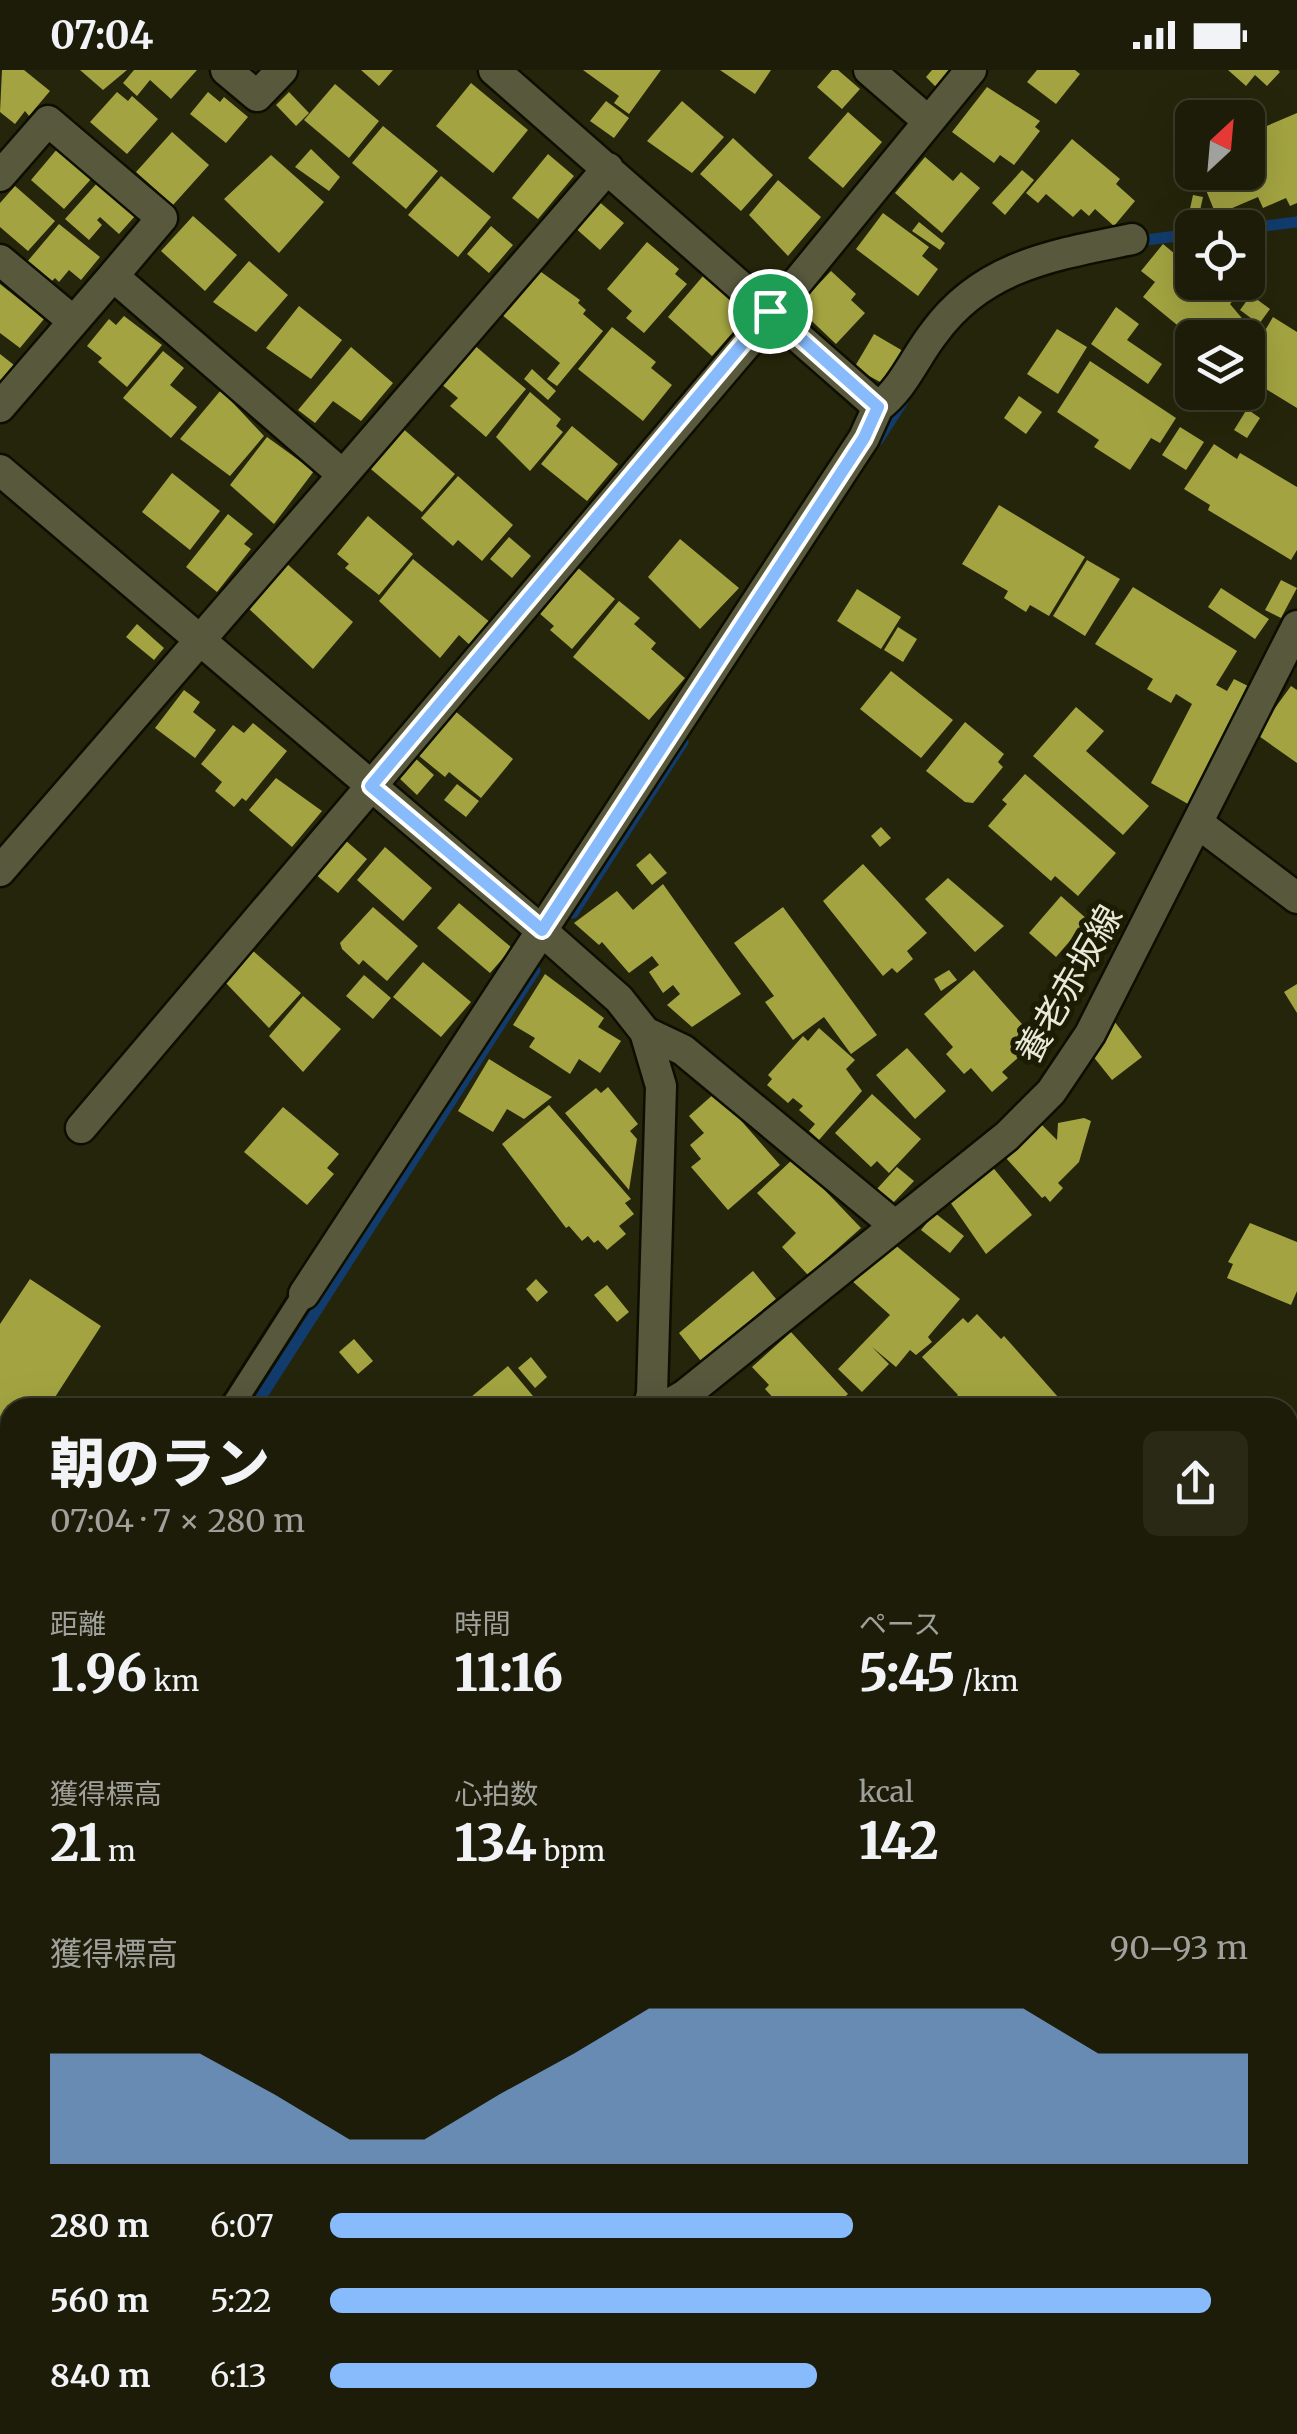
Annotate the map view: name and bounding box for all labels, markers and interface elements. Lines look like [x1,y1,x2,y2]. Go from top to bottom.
text: 07:04 [50,12,153,59]
north arrow [1175,100,1265,190]
map controls [1175,100,1265,410]
button: locate [1175,210,1265,300]
pin [728,269,813,354]
icon: arrive [743,284,798,339]
button: layers [1175,320,1265,410]
street label: 養老赤坂線 [1006,897,1132,1071]
text: 朝のラン [50,1429,270,1498]
button: share [1143,1431,1248,1536]
text: 07:04 · 7 × 280 m [50,1501,305,1541]
text: 距離 [50,1606,106,1642]
text: 時間 [454,1606,510,1642]
text: ペース [859,1606,941,1642]
text: 1.96 [50,1642,147,1705]
text: 11:16 [454,1642,563,1705]
text: 5:45 [859,1642,955,1705]
text: km [147,1663,199,1699]
text: /km [955,1663,1018,1699]
text: kcal [859,1774,914,1810]
text: 獲得標高 [50,1776,162,1812]
text: 心拍数 [454,1776,538,1812]
text: 142 [859,1810,939,1873]
text: 21 [50,1812,101,1875]
text: 134 [454,1812,537,1875]
text: m [101,1833,136,1869]
text: bpm [537,1833,605,1869]
text: 90–93 m [1110,1928,1248,1968]
text: 獲得標高 [50,1934,178,1974]
text: 280 m [50,2206,149,2246]
text: 6:07 [210,2206,274,2246]
text: 560 m [50,2281,149,2321]
text: 5:22 [210,2281,272,2321]
text: 840 m [50,2356,151,2396]
text: 6:13 [210,2356,267,2396]

